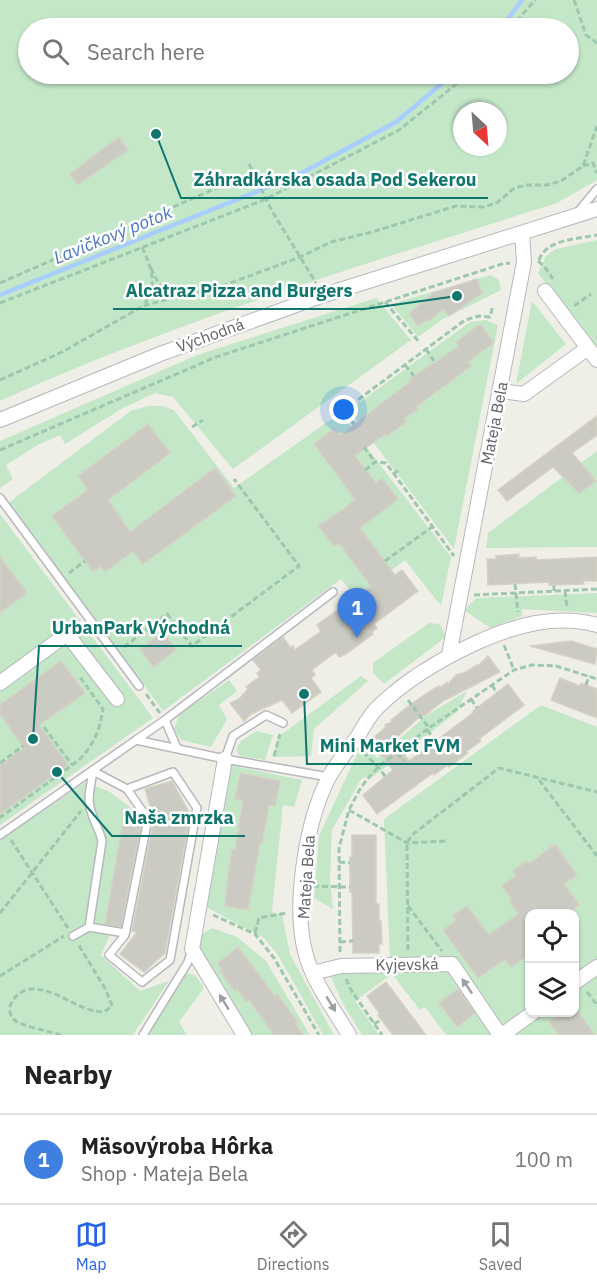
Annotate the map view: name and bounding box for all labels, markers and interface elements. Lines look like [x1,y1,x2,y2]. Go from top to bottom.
search box [18,18,579,84]
icon: search [39,35,72,68]
text: Search here [87,37,205,66]
north arrow [453,102,507,156]
callout: Záhradkárska osada Pod Sekerou [181,162,488,198]
text: Záhradkárska osada Pod Sekerou [193,168,477,191]
water label: Lavičkový potok [50,200,176,269]
callout: Alcatraz Pizza and Burgers [113,273,365,309]
text: Alcatraz Pizza and Burgers [125,279,353,302]
street label: Východná [173,313,247,356]
street label: Mateja Bela [476,379,512,466]
your location [329,395,358,424]
pin: 1 [338,588,376,638]
callout: UrbanPark Východná [39,610,242,646]
text: UrbanPark Východná [52,616,230,639]
callout: Mini Market FVM [307,728,472,764]
text: Mini Market FVM [320,734,460,757]
callout: Naša zmrzka [112,800,245,836]
text: Naša zmrzka [124,806,234,829]
street label: Mateja Bela [293,834,319,920]
map controls [525,909,579,1017]
button: locate [525,909,579,963]
street label: Kyjevská [375,953,439,975]
button: layers [525,963,579,1017]
one-way arrow [461,979,473,995]
one-way arrow [219,994,230,1010]
one-way arrow [326,996,336,1013]
text: Nearby [24,1057,112,1091]
text: Mäsovýroba Hôrka [81,1131,273,1160]
text: 1 [38,1146,50,1173]
text: 100 m [515,1146,573,1173]
text: Shop · Mateja Bela [81,1160,248,1187]
tab: Map [75,1218,108,1274]
tab: Directions [257,1218,330,1274]
tab: Saved [479,1218,522,1274]

